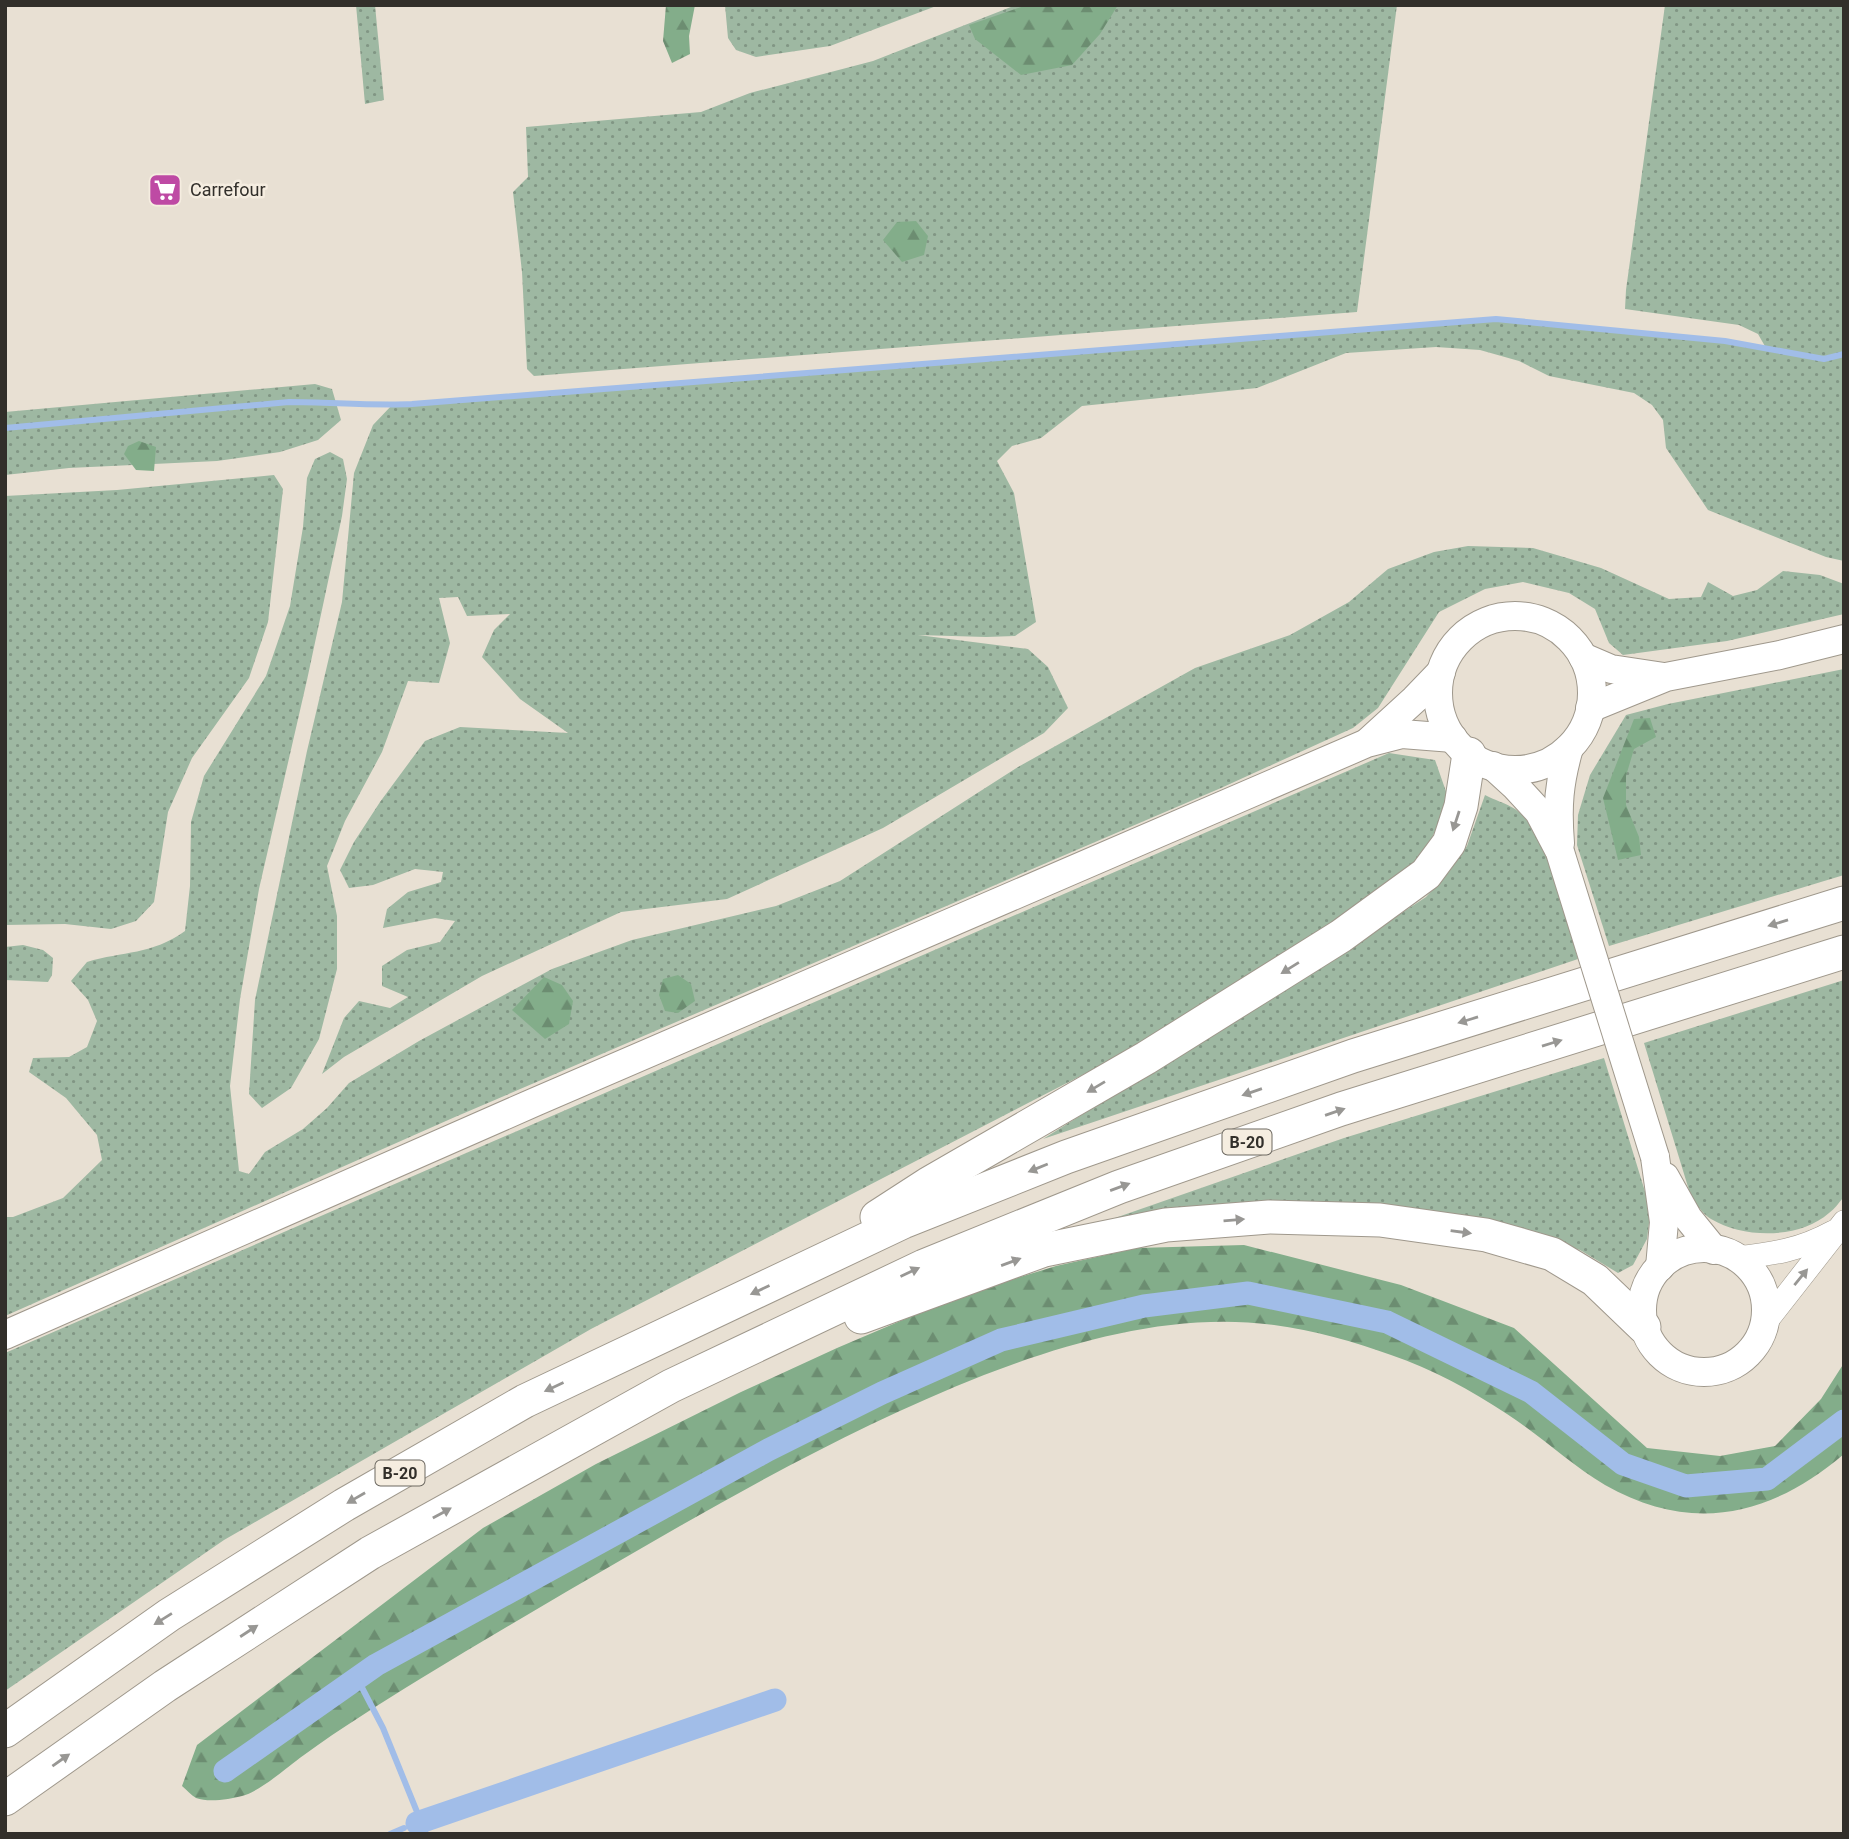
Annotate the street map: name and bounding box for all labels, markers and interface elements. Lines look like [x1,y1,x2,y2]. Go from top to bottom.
supermarket icon: Carrefour [146,171,184,209]
place label: Carrefour [190,179,266,200]
one-way arrow [1451,811,1461,832]
one-way arrow [1768,919,1789,929]
one-way arrow [1280,962,1299,974]
one-way arrow [1457,1015,1478,1026]
one-way arrow [1542,1037,1563,1048]
one-way arrow [1087,1081,1106,1093]
one-way arrow [1241,1087,1262,1098]
one-way arrow [1325,1106,1346,1116]
road number: B-20 [1222,1130,1272,1154]
one-way arrow [1027,1163,1048,1174]
one-way arrow [1110,1181,1131,1192]
one-way arrow [1223,1214,1245,1225]
one-way arrow [1450,1227,1472,1238]
one-way arrow [1001,1256,1022,1267]
one-way arrow [899,1267,920,1278]
one-way arrow [1793,1268,1808,1286]
one-way arrow [749,1284,770,1295]
one-way arrow [544,1382,564,1393]
road number: B-20 [376,1460,424,1485]
one-way arrow [346,1492,365,1504]
one-way arrow [433,1507,453,1519]
one-way arrow [153,1612,172,1625]
one-way arrow [239,1625,258,1638]
one-way arrow [52,1753,70,1767]

